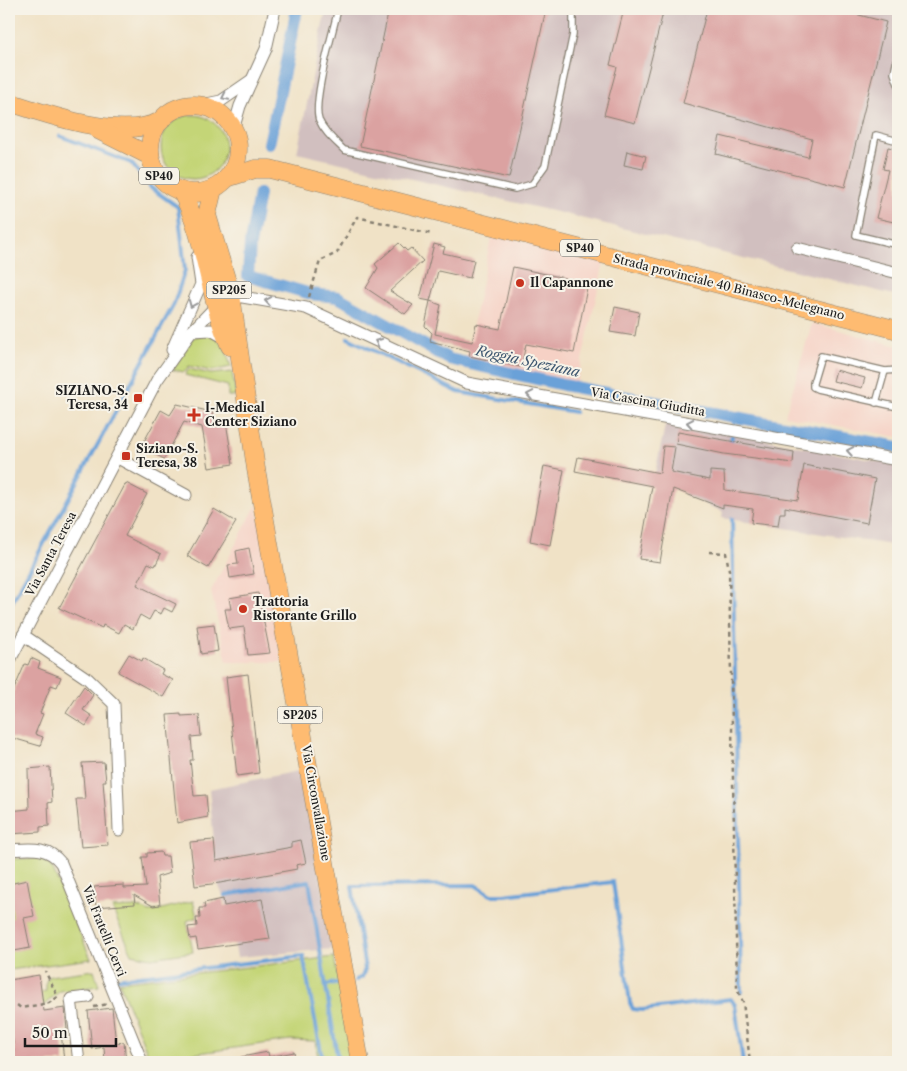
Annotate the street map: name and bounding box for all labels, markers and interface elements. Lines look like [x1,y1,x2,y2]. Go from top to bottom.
one-way arrow [222,91,231,101]
road number: SP40 [139,168,179,185]
road number: SP40 [560,240,600,256]
street label: Strada provinciale 40 Binasco-Melegnano [612,250,846,323]
place label: Il Capannone [530,275,613,290]
marker: Il Capannone [514,277,526,289]
road number: SP205 [206,282,252,298]
one-way arrow [264,297,273,307]
one-way arrow [188,299,198,307]
one-way arrow [374,337,383,348]
water label: Roggia Speziana [473,341,582,381]
place label: SIZIANO-S. Teresa, 34 [55,383,128,412]
street label: Via Cascina Giuditta [589,384,707,419]
one-way arrow [526,390,535,400]
marker: SIZIANO-S. Teresa, 34 [132,392,144,404]
place label: I-Medical Center Siziano [205,400,297,429]
marker: I-Medical Center Siziano [187,408,201,422]
one-way arrow [686,419,695,429]
place label: Siziano-S. Teresa, 38 [136,441,198,470]
one-way arrow [846,447,855,457]
marker: Siziano-S. Teresa, 38 [120,450,132,462]
street label: Via Santa Teresa [21,508,79,600]
place label: Trattoria Ristorante Grillo [253,594,357,623]
marker: Trattoria Ristorante Grillo [237,603,249,615]
road number: SP205 [278,706,322,724]
street label: Via Circonvallazione [299,743,334,862]
street label: Via Fratelli Cervi [79,882,130,979]
scale bar [25,1016,116,1048]
text: 50 m [32,1023,68,1042]

